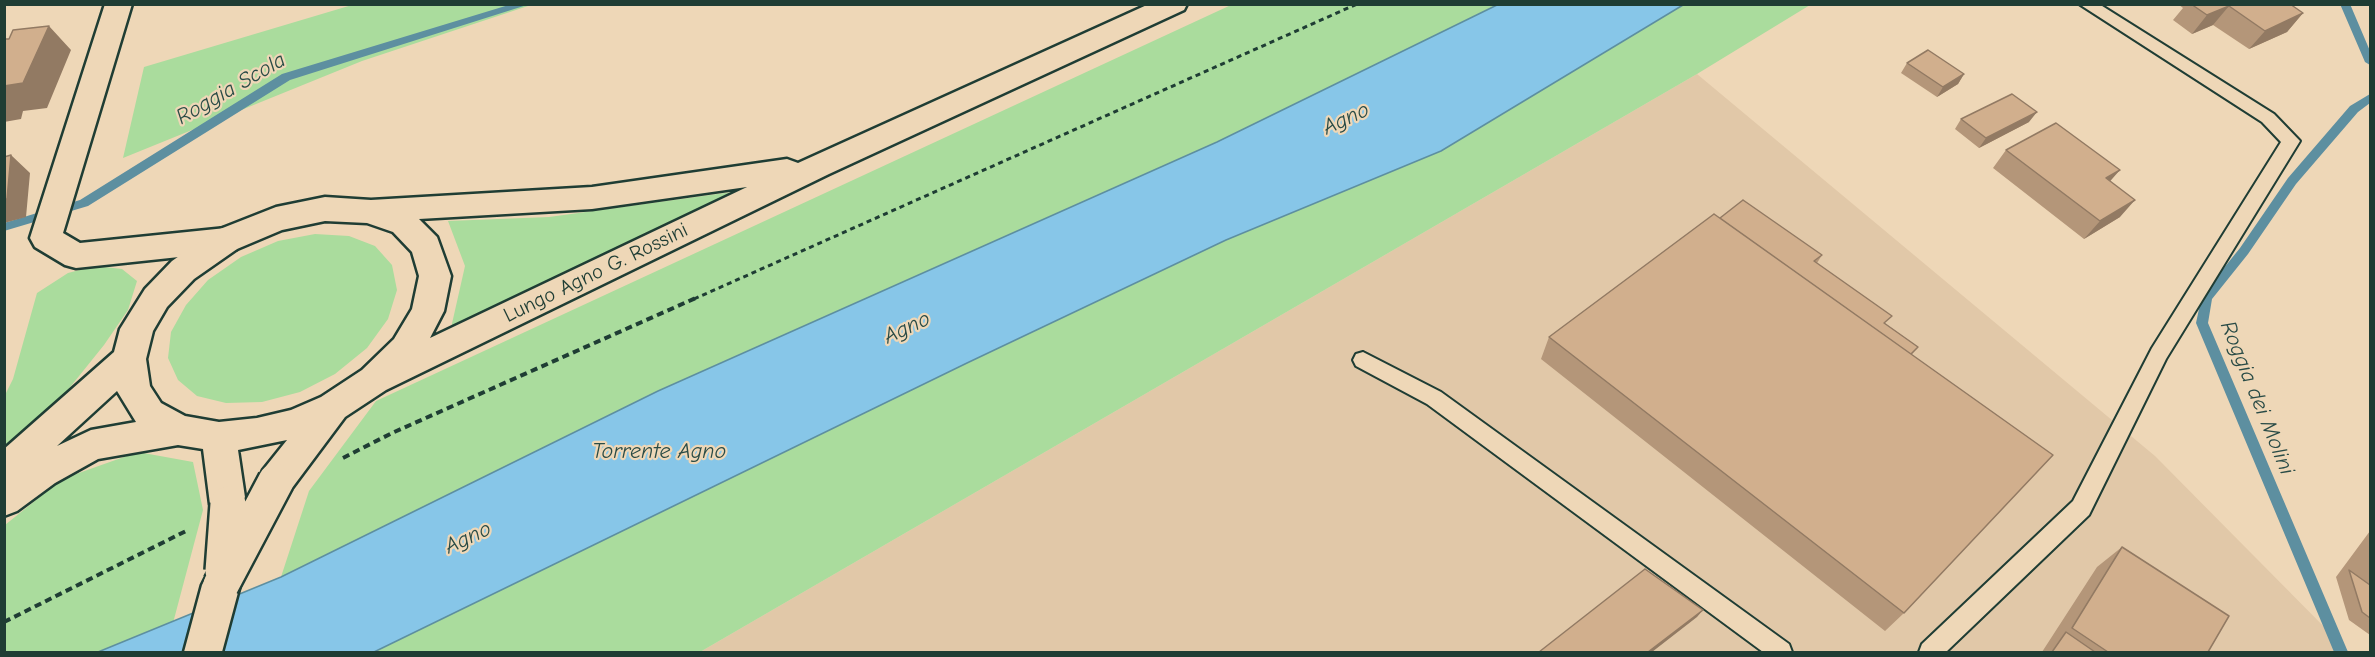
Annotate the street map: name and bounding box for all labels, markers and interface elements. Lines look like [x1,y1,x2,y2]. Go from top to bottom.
water label: Roggia Scola [172,47,290,131]
water label: Agno [1319,97,1373,141]
street label: Lungo Agno G. Rossini [500,217,692,329]
water label: Agno [880,306,934,350]
water label: Roggia dei Molini [2214,317,2300,479]
water label: Torrente Agno [592,439,726,465]
water label: Agno [441,516,495,560]

